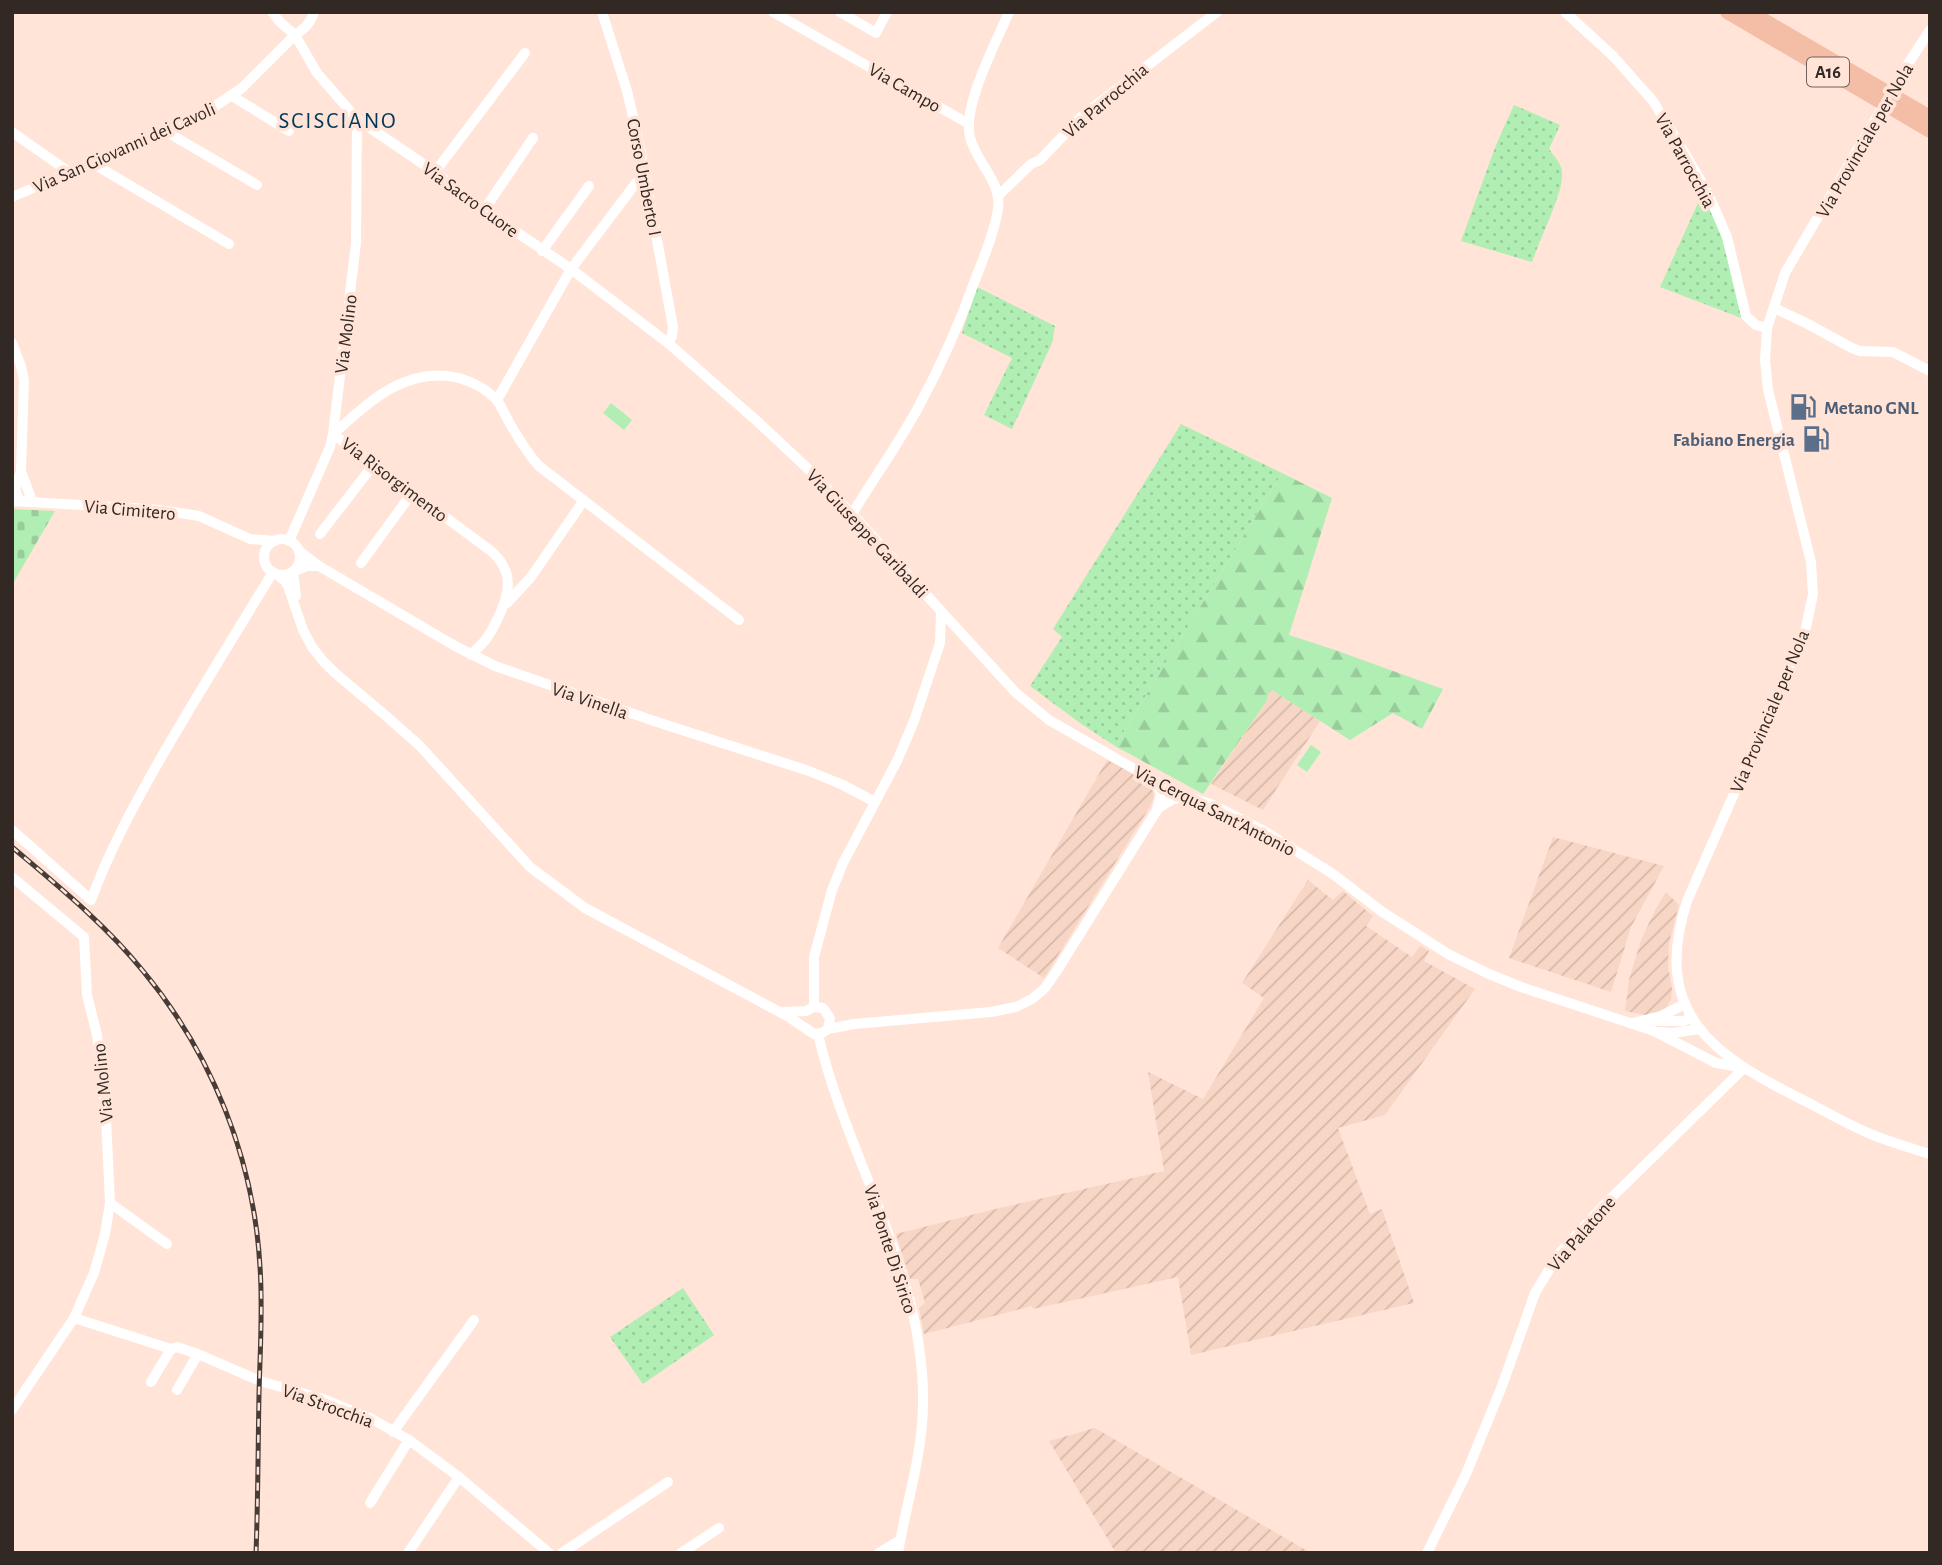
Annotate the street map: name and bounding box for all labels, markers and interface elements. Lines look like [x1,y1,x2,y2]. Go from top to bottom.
road number: A16 [1807,58,1849,86]
street label: Via Campo [865,60,944,117]
street label: Via Parrocchia [1060,60,1152,142]
street label: Via Provinciale per Nola [1813,60,1917,221]
street label: Via San Giovanni dei Cavoli [31,100,218,197]
district label: SCISCIANO [278,110,398,133]
street label: Via Parrocchia [1651,110,1718,211]
street label: Corso Umberto I [623,117,664,238]
street label: Via Sacro Cuore [419,159,522,241]
street label: Via Molino [332,294,361,375]
fuel station icon: Metano GNL [1788,392,1818,422]
place label: Metano GNL [1824,399,1919,418]
fuel station icon: Fabiano Energia [1801,424,1831,454]
place label: Fabiano Energia [1673,431,1795,450]
street label: Via Risorgimento [337,434,451,526]
street label: Via Giuseppe Garibaldi [803,466,931,602]
street label: Via Cimitero [83,497,176,524]
street label: Via Provinciale per Nola [1727,627,1813,796]
street label: Via Vinella [549,680,630,723]
street label: Via Cerqua Sant'Antonio [1131,763,1298,860]
street label: Via Molino [90,1042,117,1123]
street label: Via Ponte Di Sirico [860,1183,919,1316]
street label: Via Palatone [1545,1193,1620,1275]
street label: Via Strocchia [279,1381,376,1432]

